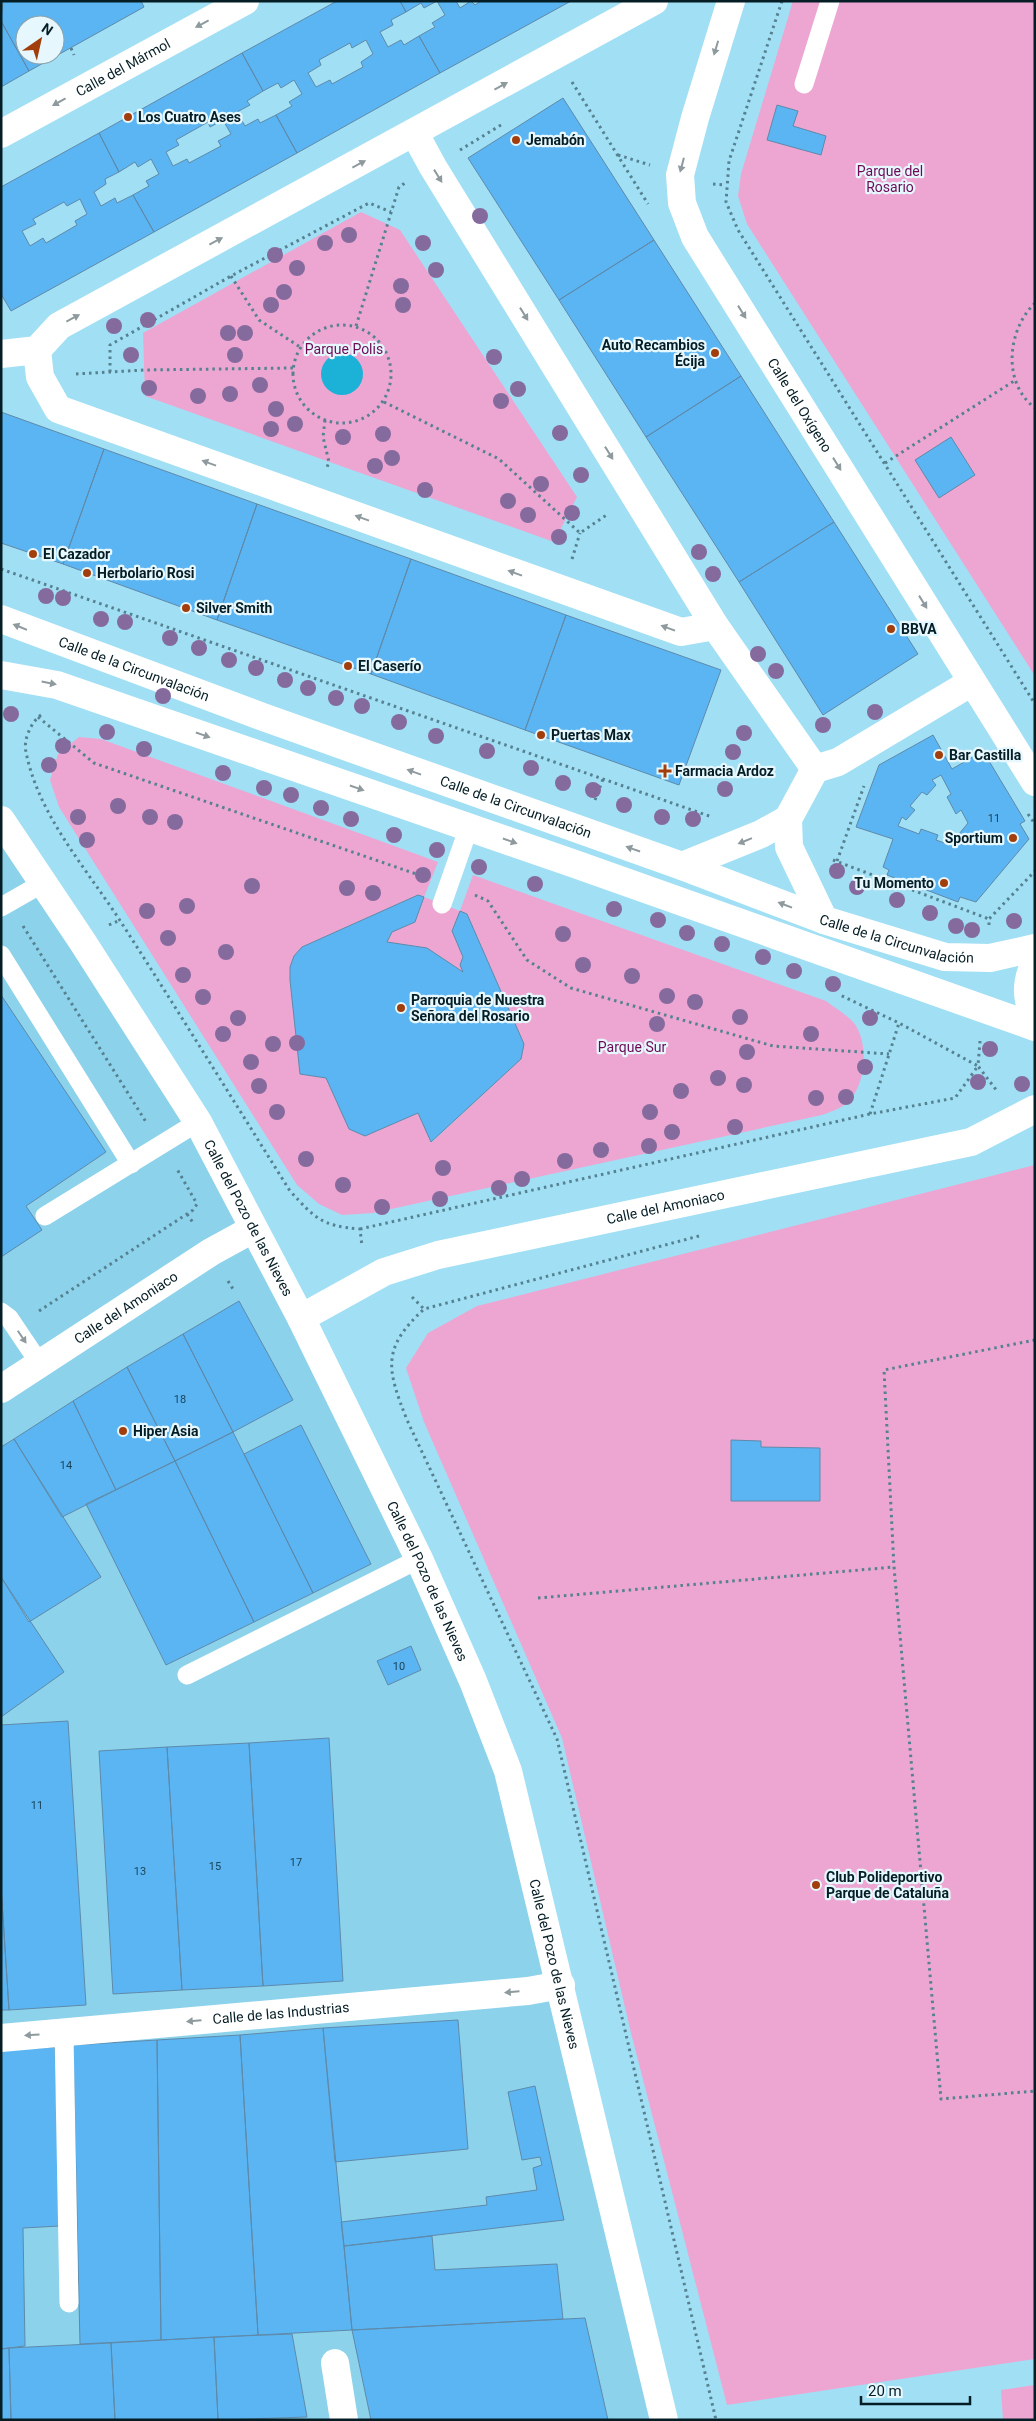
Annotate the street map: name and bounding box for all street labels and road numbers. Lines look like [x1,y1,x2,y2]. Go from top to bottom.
street label: Calle del Mármol [73,35,173,100]
street label: Calle del Oxígeno [765,355,835,455]
street label: Calle de la Circunvalación [56,633,212,704]
street label: Calle de la Circunvalación [438,773,594,841]
street label: Calle de la Circunvalación [818,911,974,966]
street label: Calle del Pozo de las Nieves [201,1137,296,1299]
street label: Calle del Amoniaco [605,1186,726,1227]
street label: Calle del Amoniaco [71,1268,181,1347]
street label: Calle del Pozo de las Nieves [384,1498,471,1664]
street label: Calle del Pozo de las Nieves [526,1878,583,2051]
street label: Calle de las Industrias [212,1999,350,2027]

